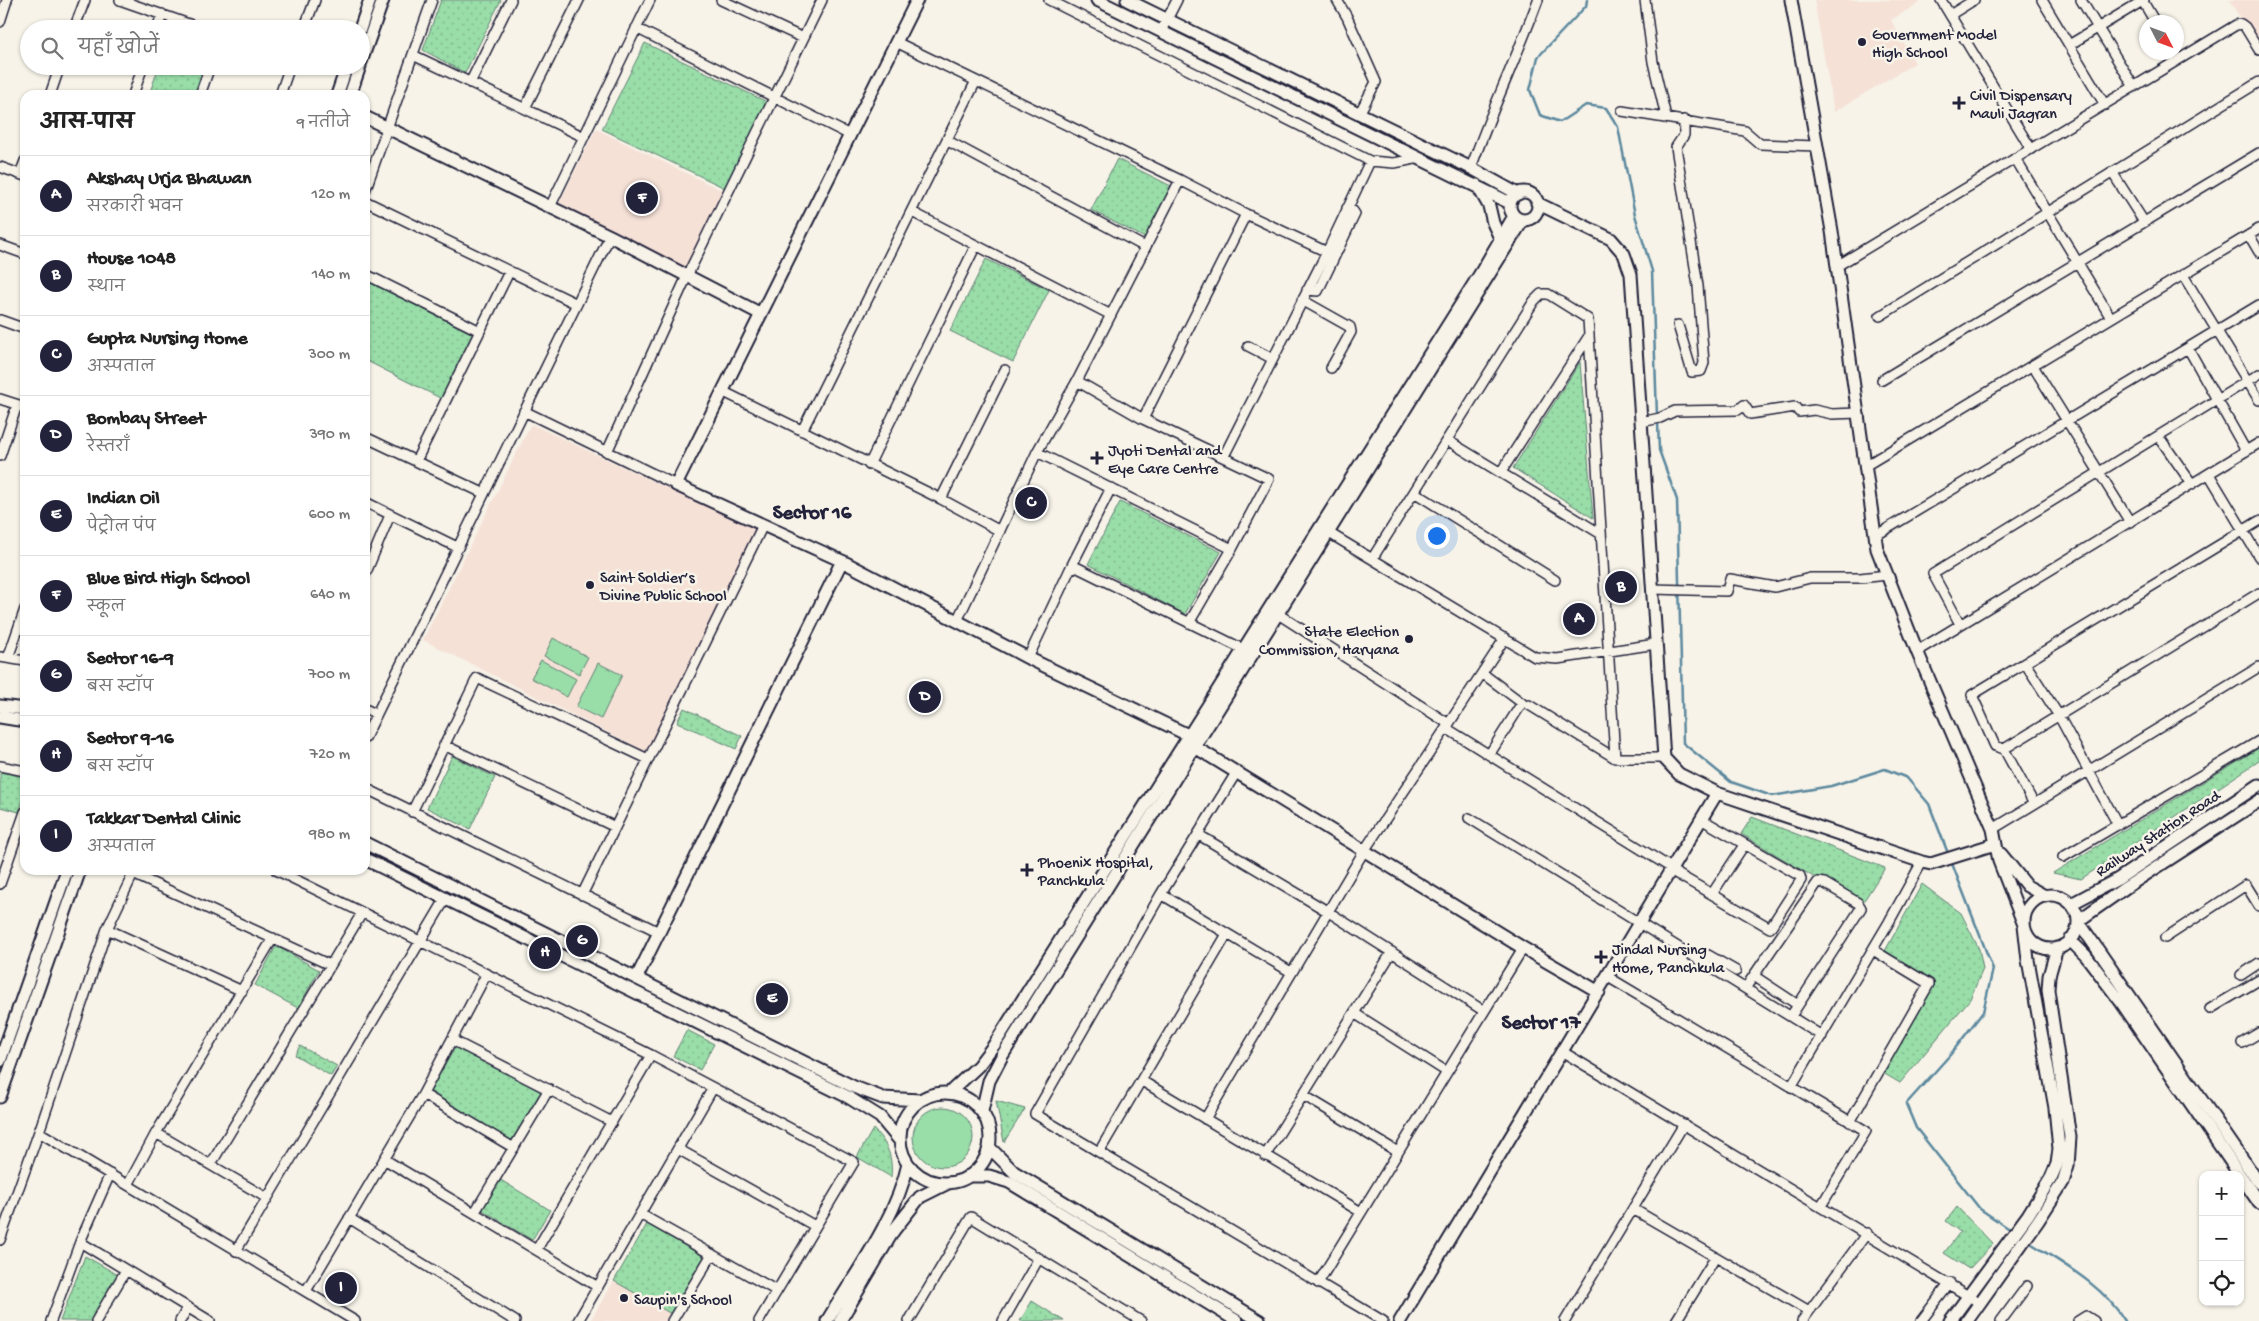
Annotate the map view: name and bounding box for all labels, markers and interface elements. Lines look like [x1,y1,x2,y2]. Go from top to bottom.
north arrow [2139,15,2184,60]
search box [20,20,370,75]
place label: Government Model High School [1872,27,1997,64]
icon: search [38,34,66,62]
marker: Government Model High School [1856,36,1868,48]
text: यहाँ खोजें [78,38,159,61]
place label: Civil Dispensary Mauli Jagran [1970,88,2072,125]
marker: Civil Dispensary Mauli Jagran [1952,96,1966,110]
text: आस-पास [40,112,134,137]
text: 9 नतीजे [297,115,350,134]
text: Akshay Urja Bhawan [87,168,251,191]
pin: F [626,179,658,217]
text: A [51,186,61,205]
text: 120 m [311,186,350,205]
text: सरकारी भवन [87,199,182,218]
text: House 1048 [87,248,176,271]
text: B [52,266,60,285]
text: 140 m [312,266,350,285]
text: स्थान [87,279,125,298]
text: Gupta Nursing Home [87,328,248,351]
text: C [52,346,60,365]
text: 300 m [308,346,350,365]
text: अस्पताल [87,359,155,378]
text: Bombay Street [87,408,205,431]
text: D [51,426,61,445]
text: 390 m [309,426,350,445]
text: रेस्तराँ [87,439,130,458]
place label: Jyoti Dental and Eye Care Centre [1108,443,1223,480]
marker: Jyoti Dental and Eye Care Centre [1090,451,1104,465]
pin: C [1015,484,1047,522]
text: Indian Oil [87,488,160,511]
district label: Sector 16 [773,502,853,527]
text: E [51,506,61,525]
text: 600 m [309,506,350,525]
text: पेट्रोल पंप [87,519,156,538]
your location [1424,523,1450,549]
text: Blue Bird High School [87,568,250,591]
pin: B [1605,568,1637,606]
place label: Saint Soldier’s Divine Public School [599,570,727,607]
marker: Saint Soldier’s Divine Public School [584,579,596,591]
text: F [52,586,60,605]
text: 640 m [310,586,350,605]
text: स्कूल [87,599,125,618]
pin: A [1563,600,1595,638]
place label: State Election Commission, Haryana [1259,624,1400,661]
marker: State Election Commission, Haryana [1403,633,1415,645]
text: Sector 16-9 [87,648,174,671]
text: G [51,666,61,685]
text: 700 m [308,666,350,685]
pin: D [909,678,941,716]
text: बस स्टॉप [87,679,153,698]
text: Sector 9-16 [87,728,174,751]
text: H [51,746,61,765]
text: 720 m [310,746,350,765]
text: बस स्टॉप [87,759,153,778]
street label: Railway Station Road [2093,787,2226,882]
text: Takkar Dental Clinic [87,808,240,831]
text: I [54,826,58,845]
text: 980 m [309,826,350,845]
text: अस्पताल [87,839,155,858]
place label: Phoenix Hospital, Panchkula [1037,855,1154,892]
marker: Phoenix Hospital, Panchkula [1020,863,1034,877]
pin: G [566,922,598,960]
pin: H [529,934,561,972]
place label: Jindal Nursing Home, Panchkula [1612,942,1725,979]
marker: Jindal Nursing Home, Panchkula [1594,950,1608,964]
pin: E [756,980,788,1018]
district label: Sector 17 [1502,1012,1582,1037]
map controls [2199,1171,2244,1306]
button: + [2199,1171,2244,1216]
button: − [2199,1216,2244,1261]
button: locate [2199,1261,2244,1306]
pin: I [325,1269,357,1307]
marker: Saupin's School [618,1292,630,1304]
place label: Saupin's School [634,1292,732,1311]

